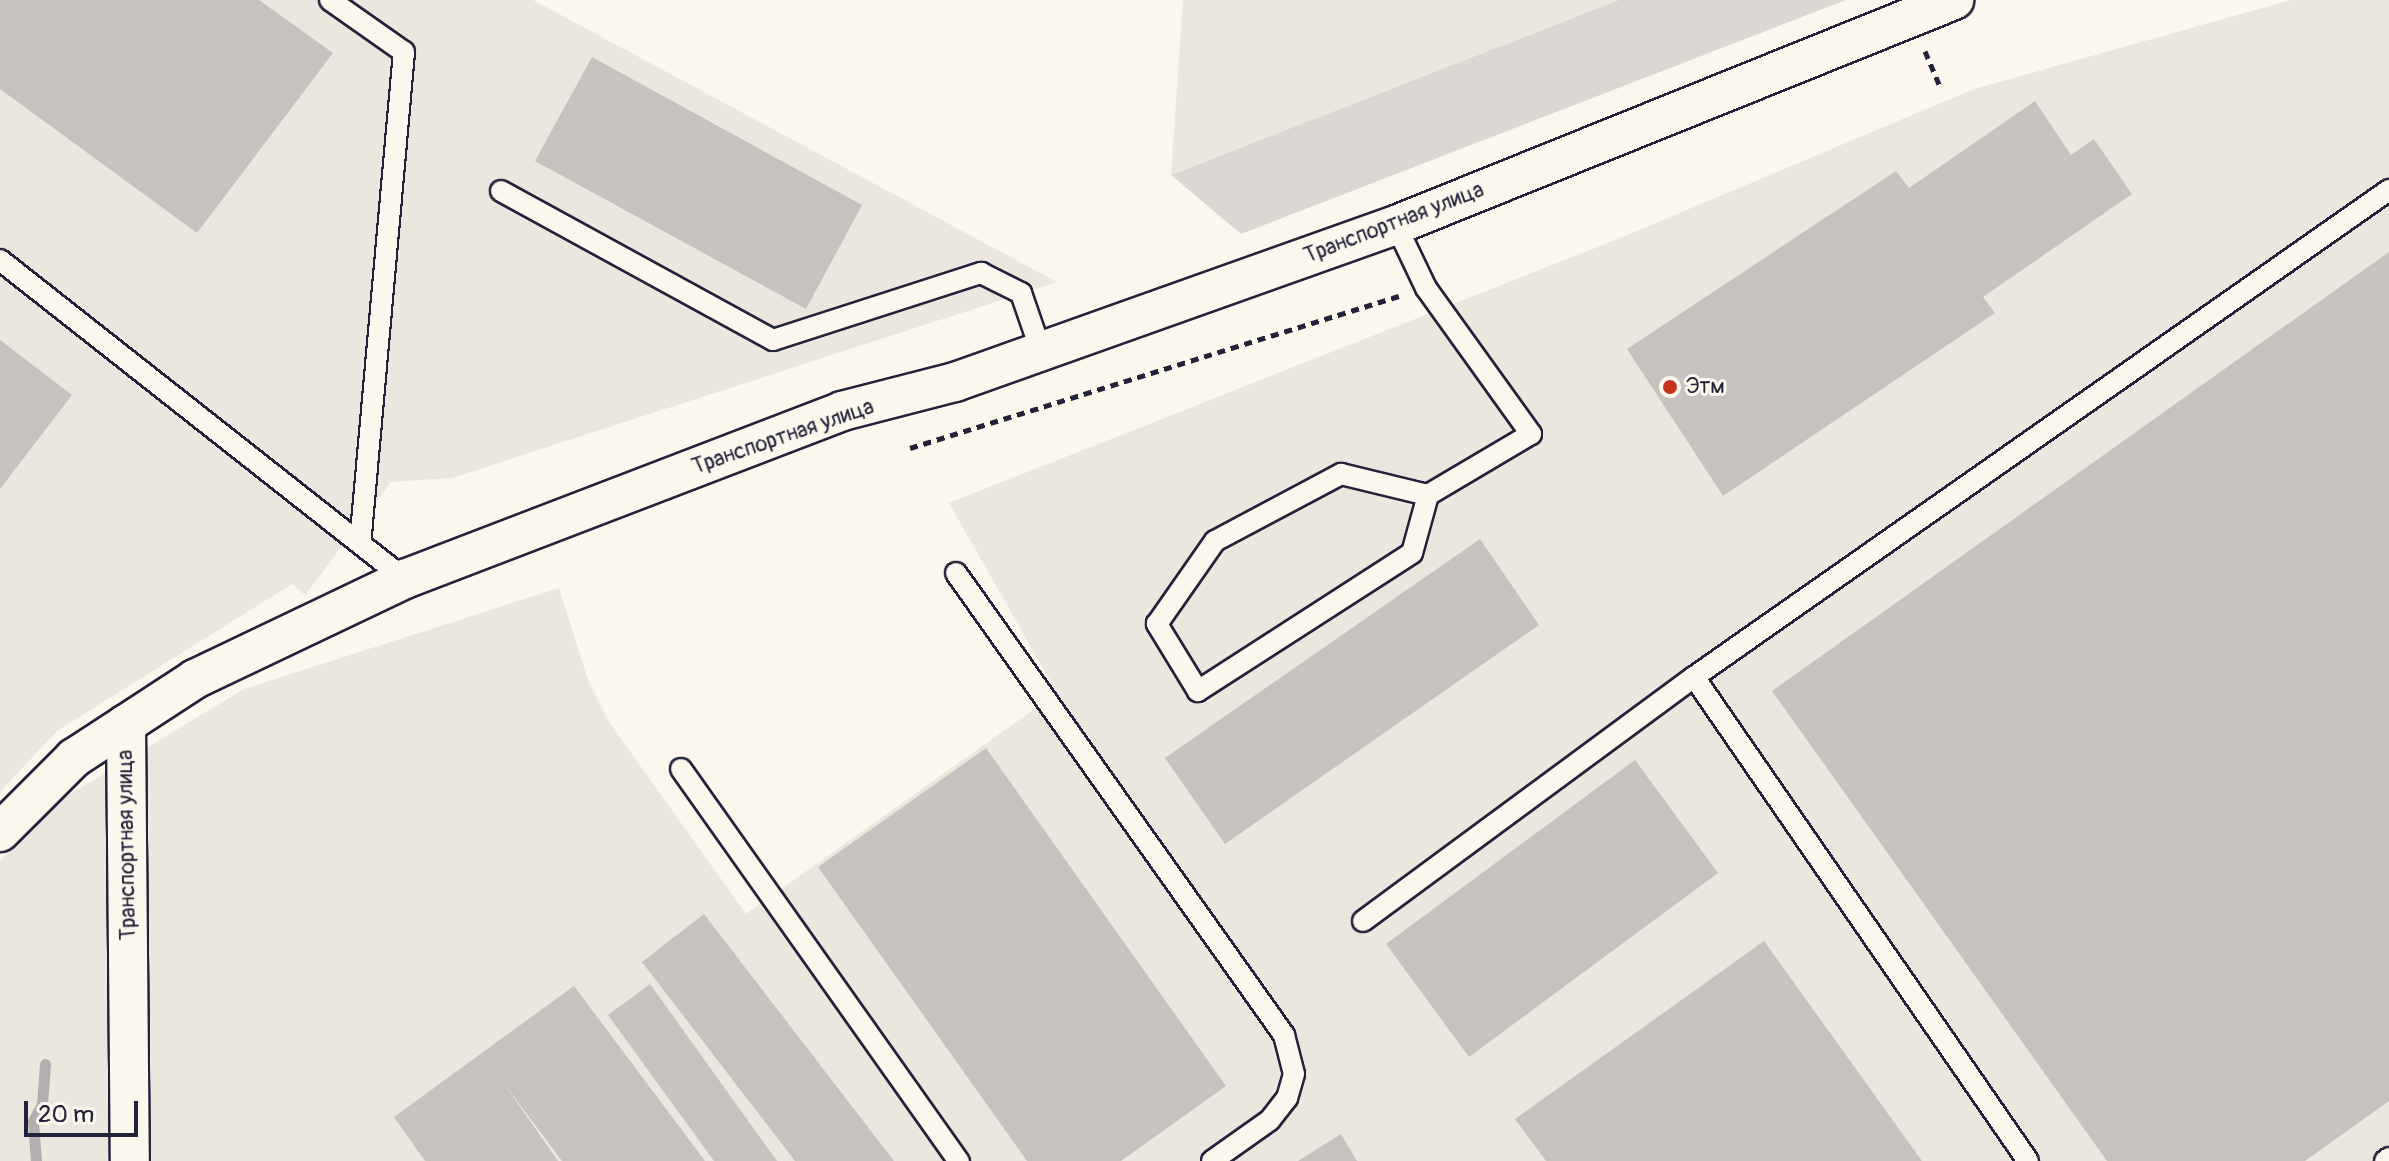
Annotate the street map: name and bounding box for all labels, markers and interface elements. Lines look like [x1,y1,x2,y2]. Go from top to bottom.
street label: Транспортная улица [1300,177,1488,269]
place label: Этм [1686,374,1725,400]
marker: Этм [1661,378,1679,396]
street label: Транспортная улица [689,394,877,480]
street label: Транспортная улица [112,750,142,940]
scale bar [28,1085,142,1135]
text: 20 m [38,1100,94,1129]

